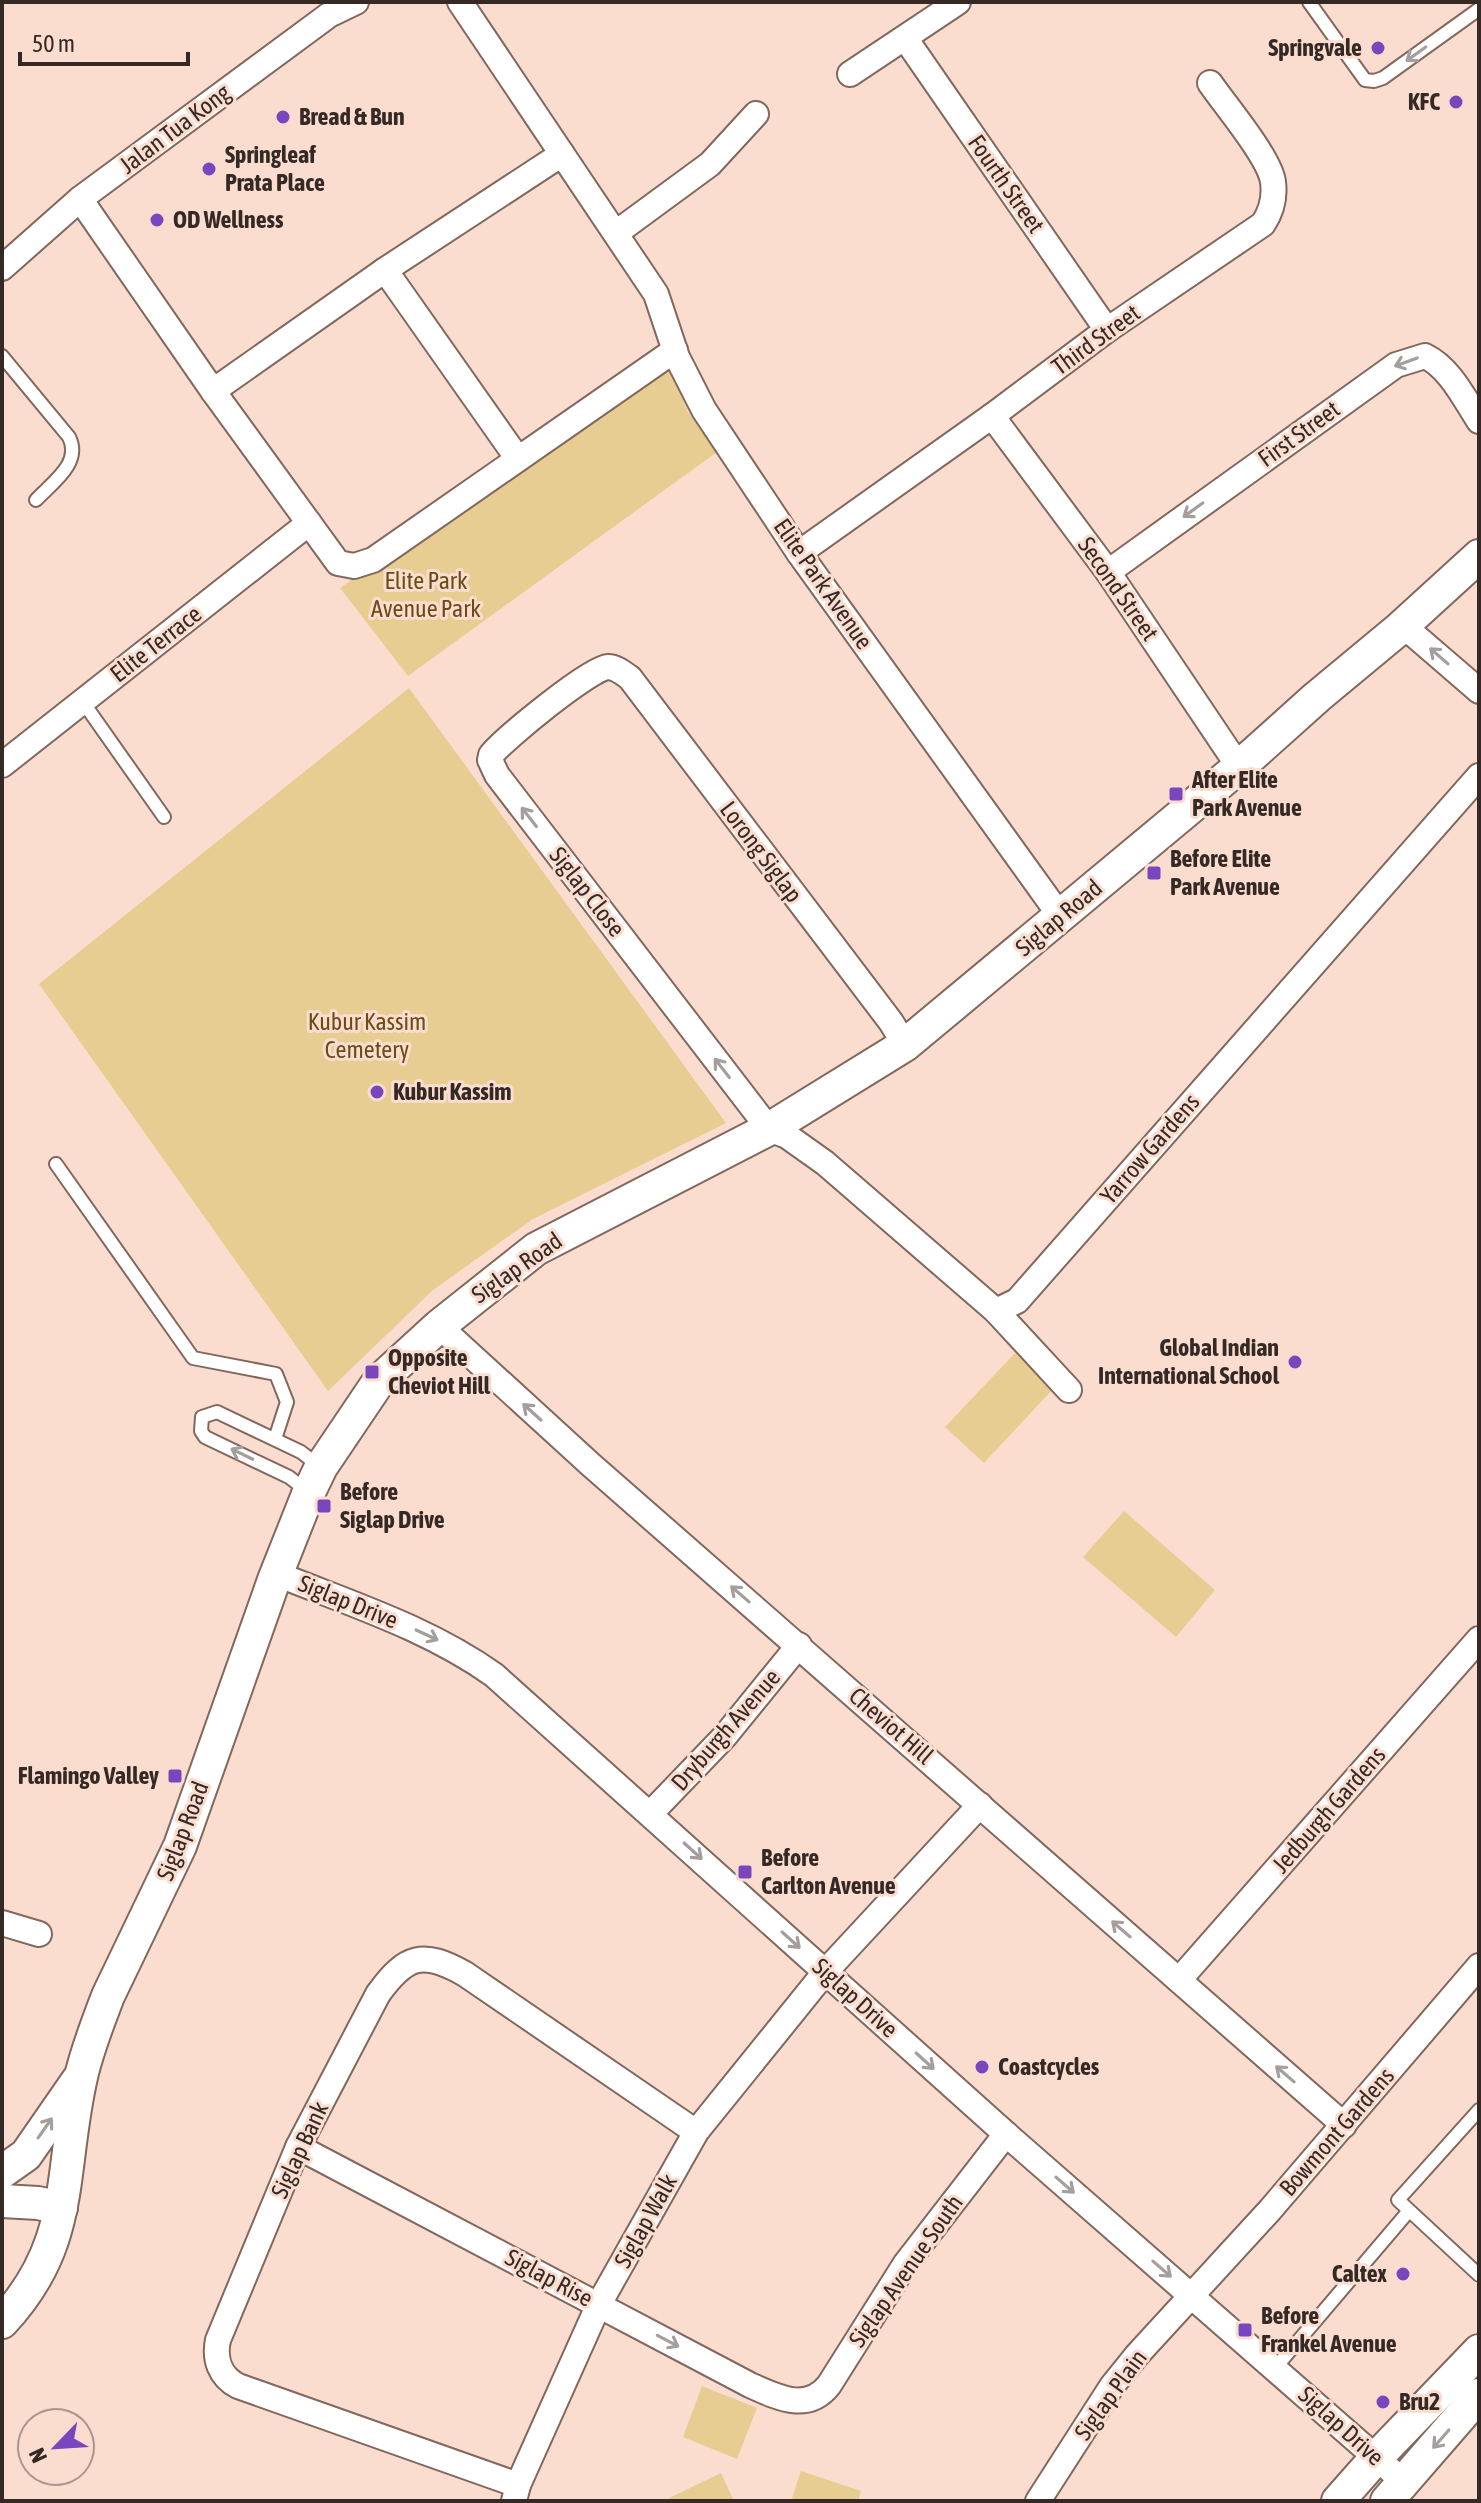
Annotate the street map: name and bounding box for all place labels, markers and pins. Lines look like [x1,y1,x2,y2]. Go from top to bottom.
place label: Springvale [1268,34,1362,61]
marker: Springvale [1369,39,1387,57]
place label: KFC [1408,88,1440,115]
marker: KFC [1447,93,1465,111]
place label: Bread & Bun [299,103,405,130]
marker: Bread & Bun [274,108,292,126]
place label: Springleaf Prata Place [225,141,325,196]
marker: Springleaf Prata Place [200,160,218,178]
place label: OD Wellness [173,206,284,233]
marker: OD Wellness [148,211,166,229]
place label: After Elite Park Avenue [1191,766,1302,821]
marker: After Elite Park Avenue [1167,785,1185,803]
place label: Before Elite Park Avenue [1170,845,1280,900]
marker: Before Elite Park Avenue [1145,864,1163,882]
place label: Kubur Kassim [393,1078,512,1105]
marker: Kubur Kassim [368,1083,386,1101]
place label: Global Indian International School [1098,1334,1280,1389]
place label: Opposite Cheviot Hill [388,1344,491,1399]
marker: Global Indian International School [1286,1353,1304,1371]
marker: Opposite Cheviot Hill [363,1363,381,1381]
place label: Before Siglap Drive [340,1478,445,1533]
marker: Before Siglap Drive [315,1497,333,1515]
place label: Flamingo Valley [18,1762,159,1789]
marker: Flamingo Valley [166,1767,184,1785]
place label: Before Carlton Avenue [761,1844,896,1899]
marker: Before Carlton Avenue [736,1863,754,1881]
place label: Coastcycles [998,2053,1100,2080]
marker: Coastcycles [973,2058,991,2076]
place label: Caltex [1332,2260,1387,2287]
marker: Caltex [1394,2265,1412,2283]
place label: Before Frankel Avenue [1261,2302,1397,2357]
marker: Before Frankel Avenue [1236,2321,1254,2339]
place label: Bru2 [1399,2388,1440,2415]
marker: Bru2 [1374,2393,1392,2411]

